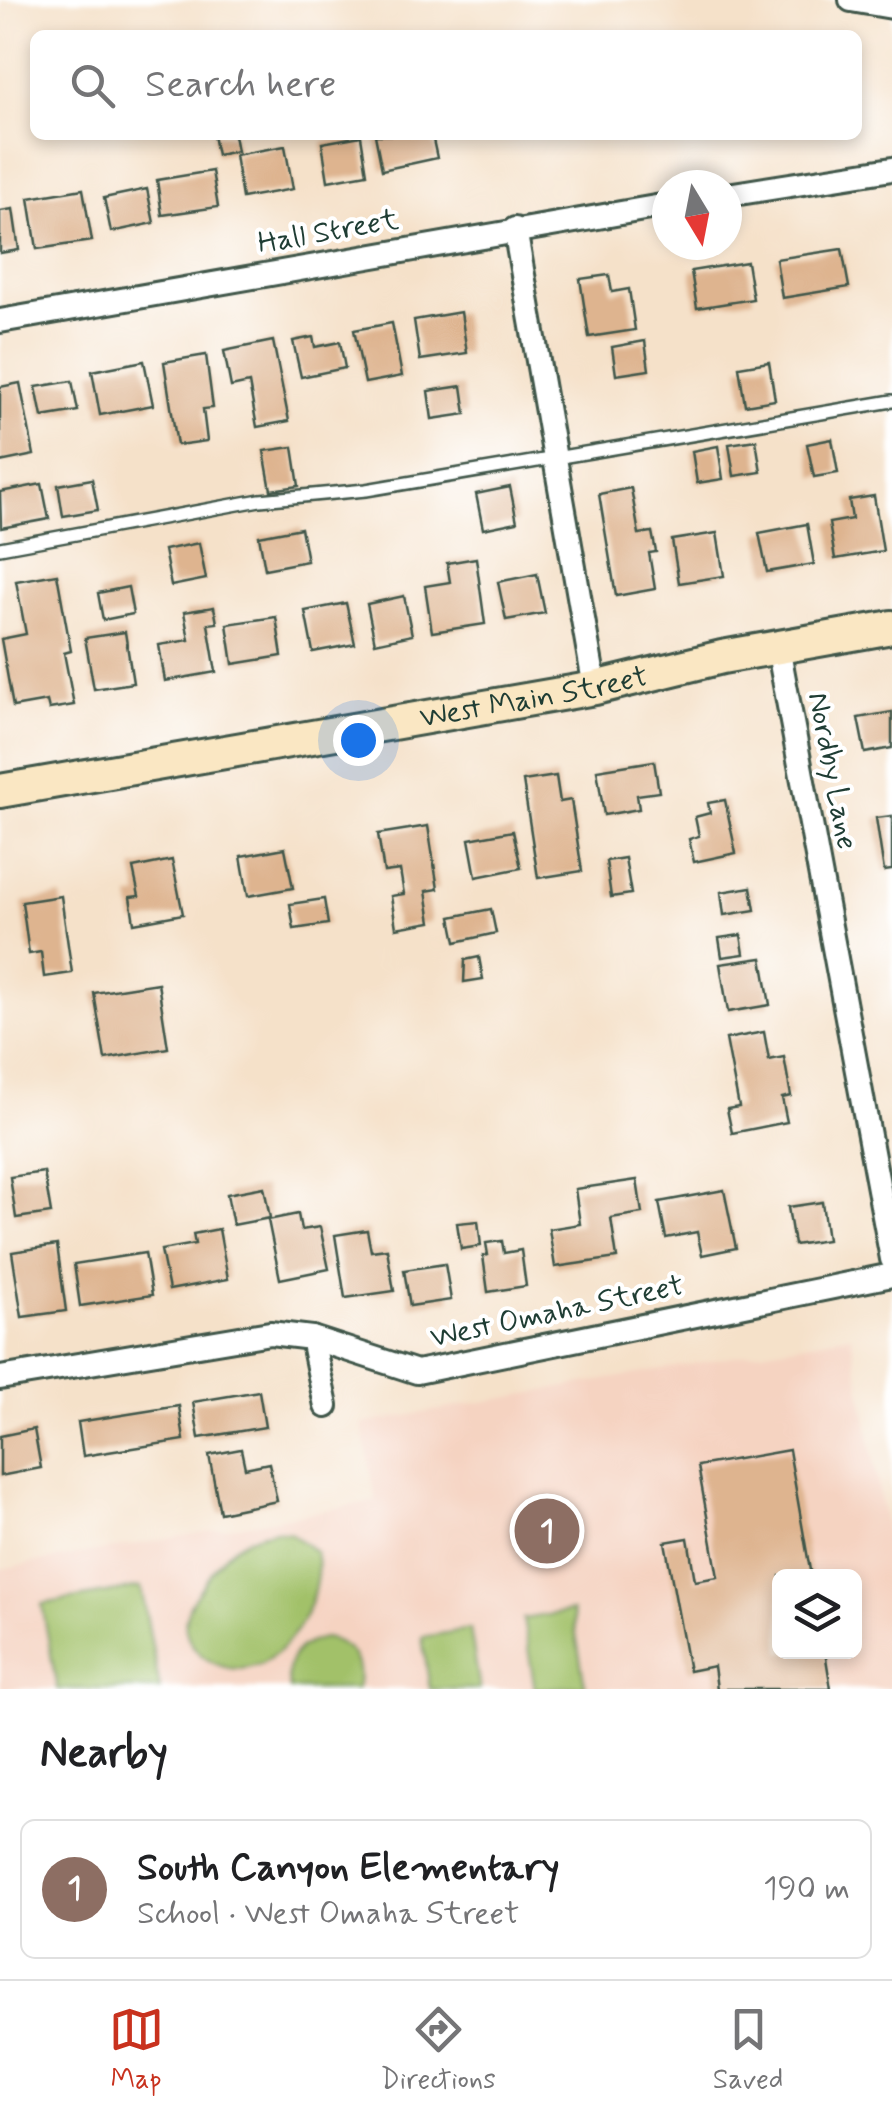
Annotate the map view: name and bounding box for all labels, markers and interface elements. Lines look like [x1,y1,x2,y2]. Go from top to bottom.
search box [30,30,862,140]
icon: search [65,58,120,113]
text: Search here [145,61,336,110]
north arrow [652,170,742,260]
street label: Hall Street [255,200,402,264]
street label: West Main Street [417,656,652,737]
street label: Nordby Lane [798,689,866,853]
your location [333,715,384,766]
street label: West Omaha Street [427,1266,687,1358]
pin: 1 [514,1494,580,1568]
map controls [772,1569,862,1659]
button: layers [772,1569,862,1659]
text: Nearby [40,1727,168,1782]
text: South Canyon Elementary [137,1844,559,1893]
text: 1 [67,1868,82,1910]
text: 190 m [763,1868,850,1910]
text: School · West Omaha Street [137,1893,519,1935]
tab: Map [109,2002,164,2099]
tab: Directions [381,2002,496,2099]
tab: Saved [713,2002,783,2099]

